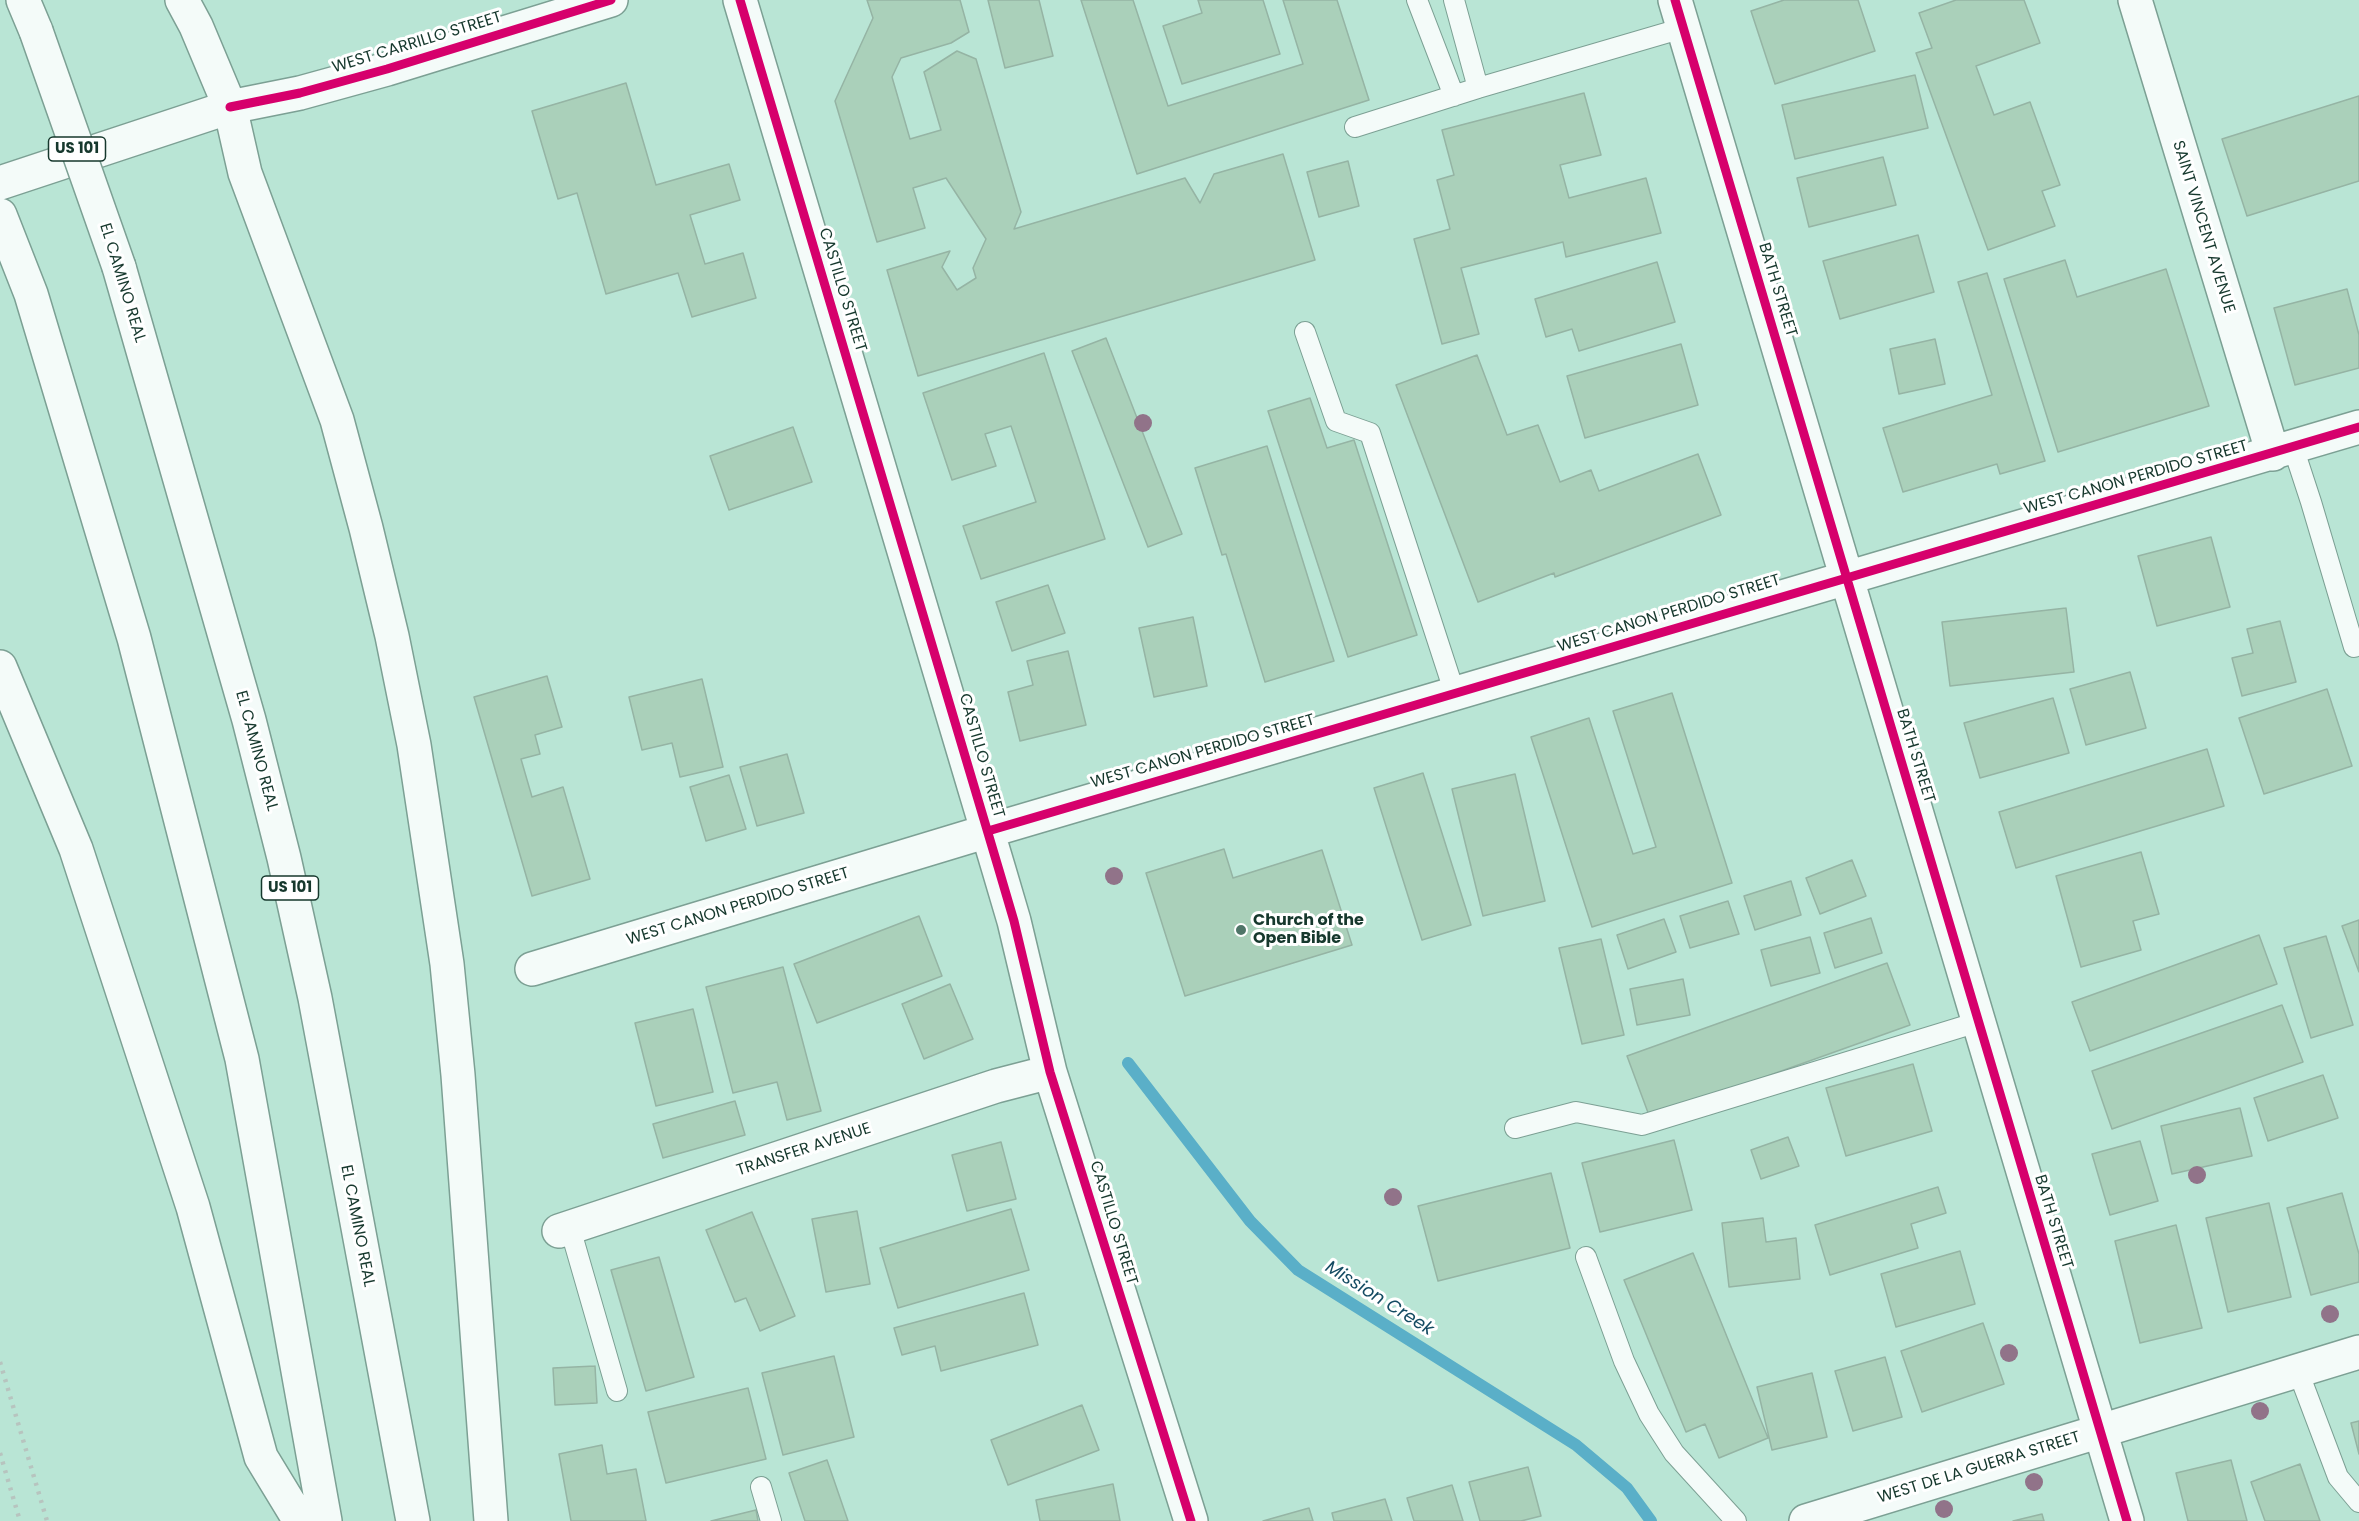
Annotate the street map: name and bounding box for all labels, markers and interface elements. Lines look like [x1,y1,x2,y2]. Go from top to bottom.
street label: WEST CARRILLO STREET [330,8,504,78]
road number: US 101 [48,137,106,161]
street label: SAINT VINCENT AVENUE [2168,139,2238,315]
street label: EL CAMINO REAL [95,221,149,345]
street label: CASTILLO STREET [814,226,870,354]
street label: BATH STREET [1754,241,1800,339]
street label: WEST CANON PERDIDO STREET [2022,437,2250,519]
street label: WEST CANON PERDIDO STREET [1555,571,1783,657]
street label: EL CAMINO REAL [231,689,281,813]
street label: CASTILLO STREET [954,692,1008,820]
street label: BATH STREET [1892,707,1938,805]
street label: WEST CANON PERDIDO STREET [1089,711,1317,793]
street label: WEST CANON PERDIDO STREET [624,864,852,950]
road number: US 101 [262,876,318,900]
place label: Church of the Open Bible [1253,911,1364,949]
marker: Church of the Open Bible [1234,923,1248,937]
street label: TRANSFER AVENUE [734,1119,874,1181]
street label: CASTILLO STREET [1085,1159,1141,1287]
street label: EL CAMINO REAL [336,1163,378,1289]
street label: BATH STREET [2030,1173,2076,1271]
water label: Mission Creek [1321,1257,1437,1341]
street label: WEST DE LA GUERRA STREET [1875,1428,2083,1508]

